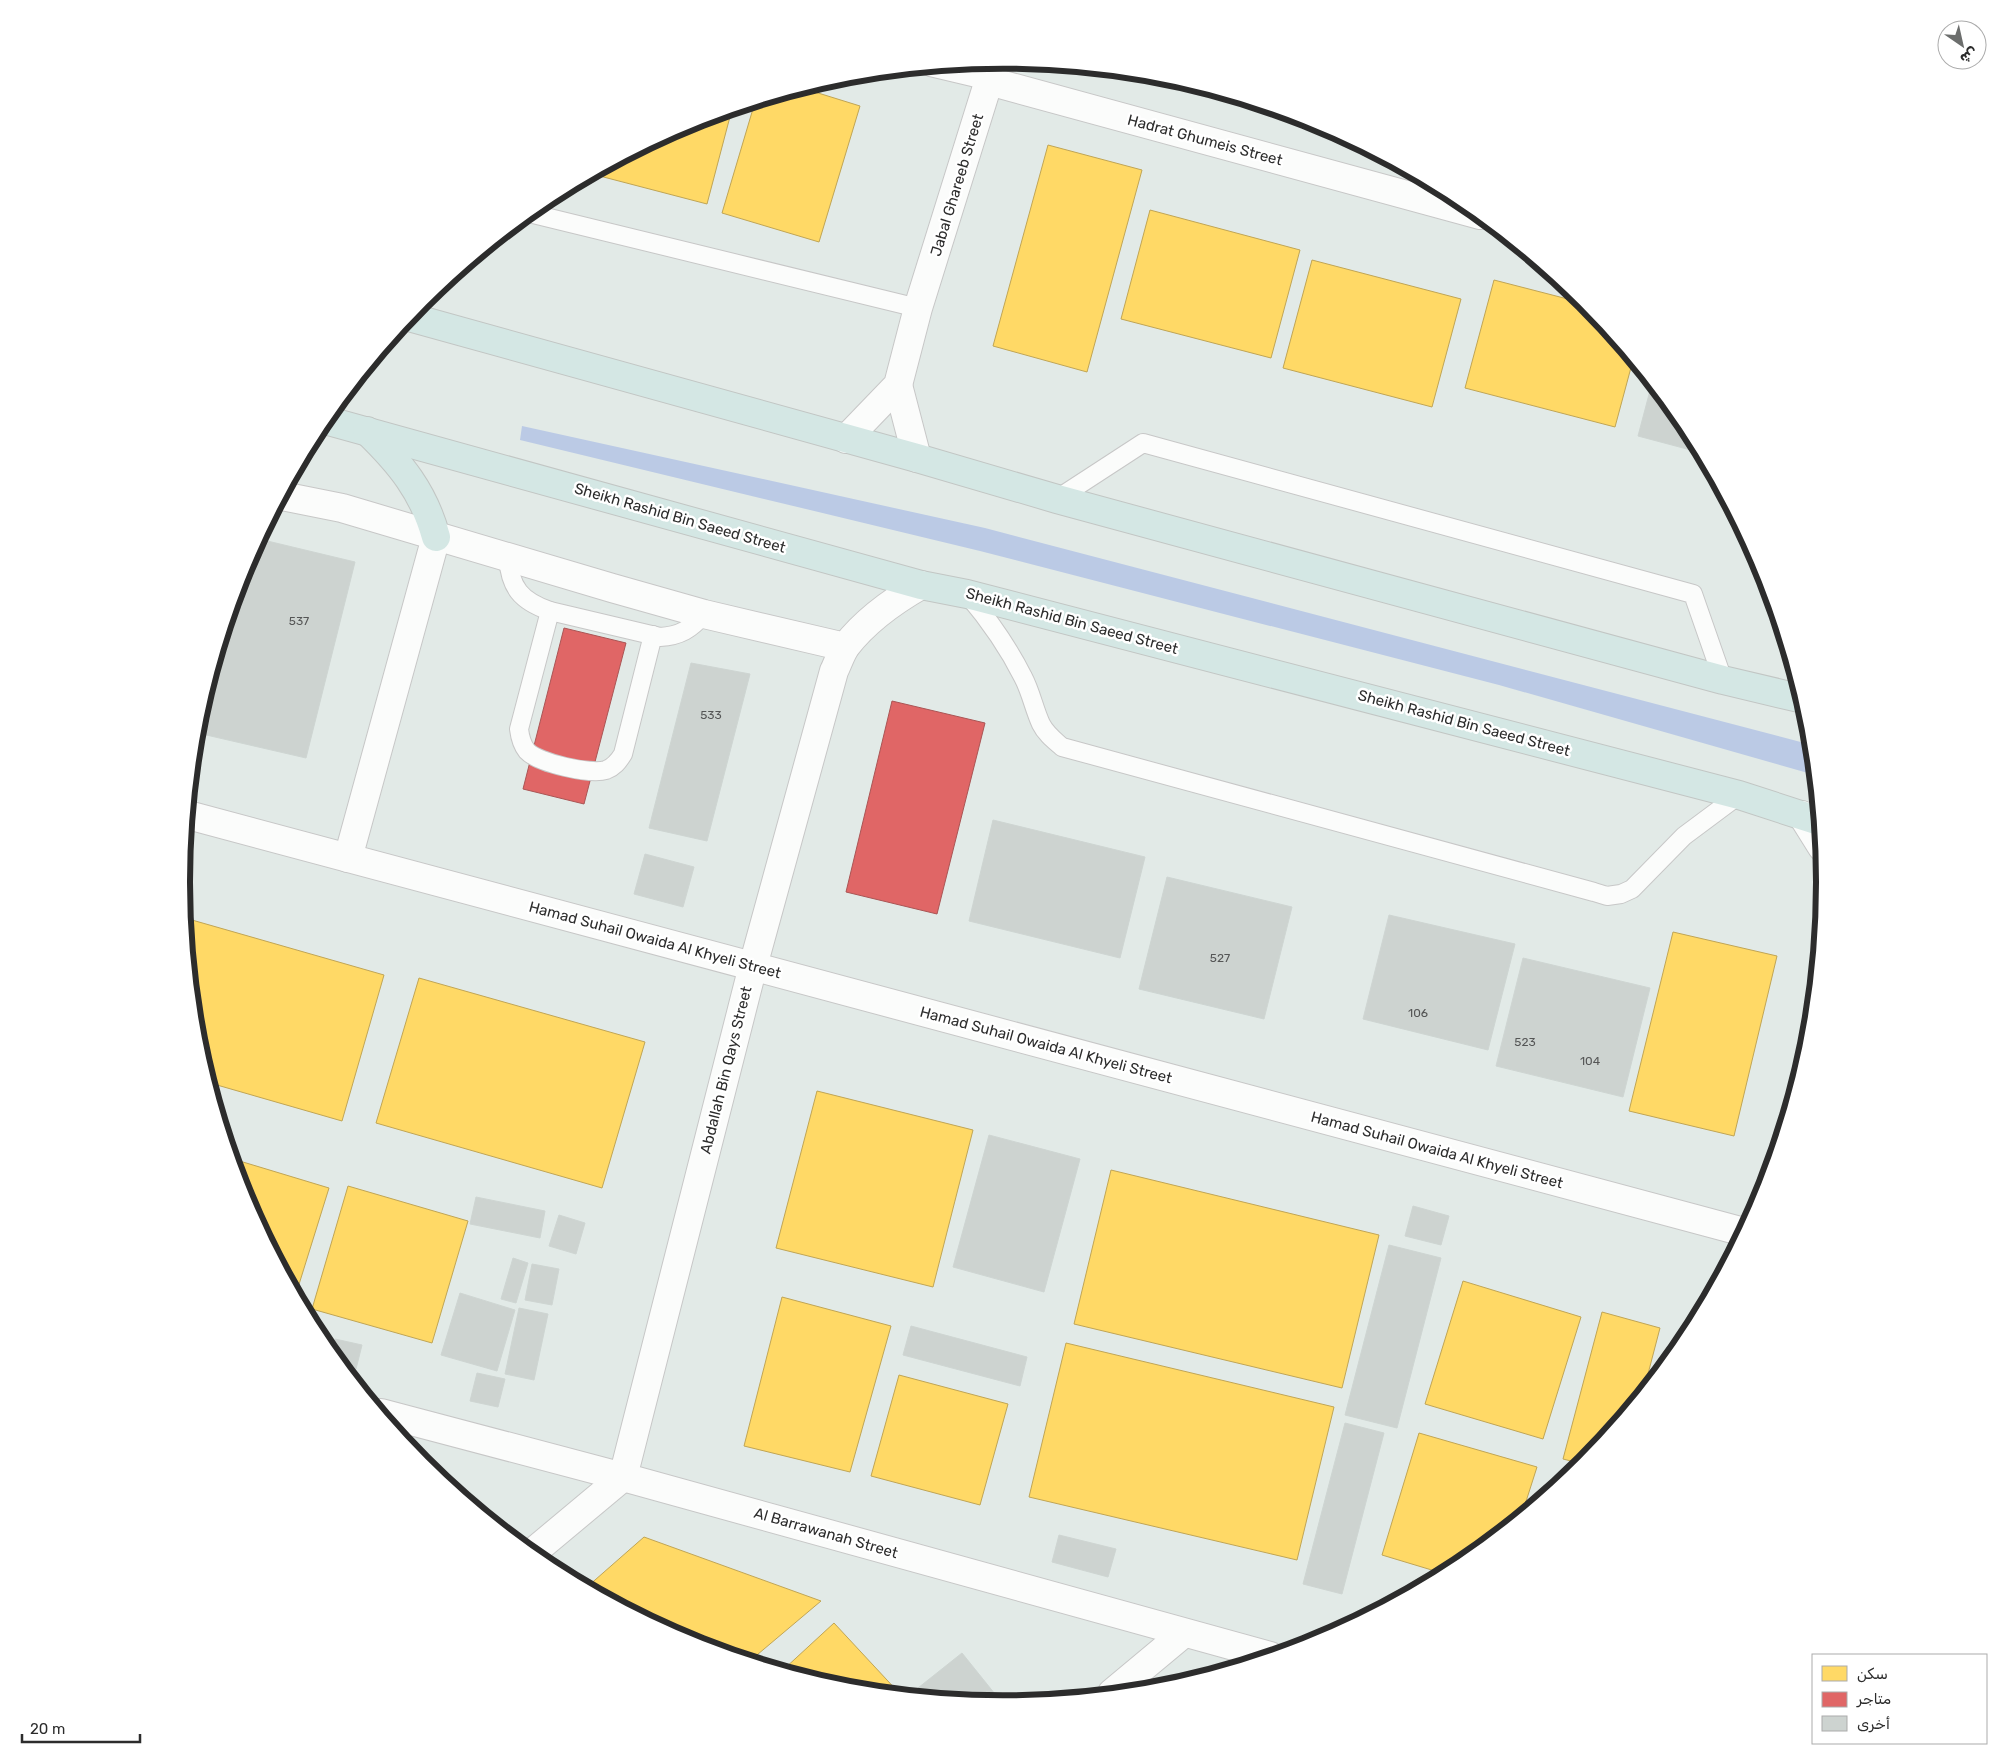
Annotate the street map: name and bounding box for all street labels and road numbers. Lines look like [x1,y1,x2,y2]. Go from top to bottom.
street label: Jabal Ghareeb Street [927,111,987,259]
street label: Hadrat Ghumeis Street [1126,111,1285,169]
street label: Sheikh Rashid Bin Saeed Street [572,479,788,557]
street label: Sheikh Rashid Bin Saeed Street [964,584,1180,658]
street label: Sheikh Rashid Bin Saeed Street [1356,686,1572,760]
street label: Hamad Suhail Owaida Al Khyeli Street [527,898,783,982]
street label: Abdallah Bin Qays Street [696,984,756,1156]
street label: Hamad Suhail Owaida Al Khyeli Street [918,1003,1174,1087]
street label: Hamad Suhail Owaida Al Khyeli Street [1309,1108,1565,1192]
street label: Al Barrawanah Street [752,1504,900,1562]

